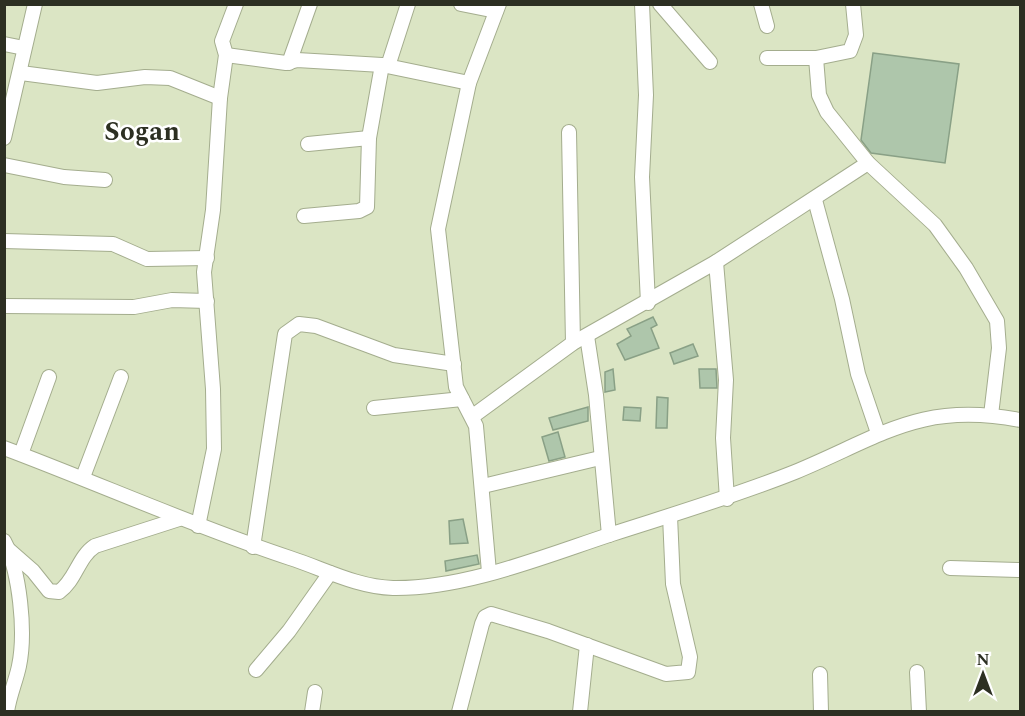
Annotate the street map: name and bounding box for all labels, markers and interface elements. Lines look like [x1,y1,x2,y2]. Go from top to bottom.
district label: Sogan [104,111,180,153]
north arrow [953,644,1013,704]
text: N [976,648,990,672]

